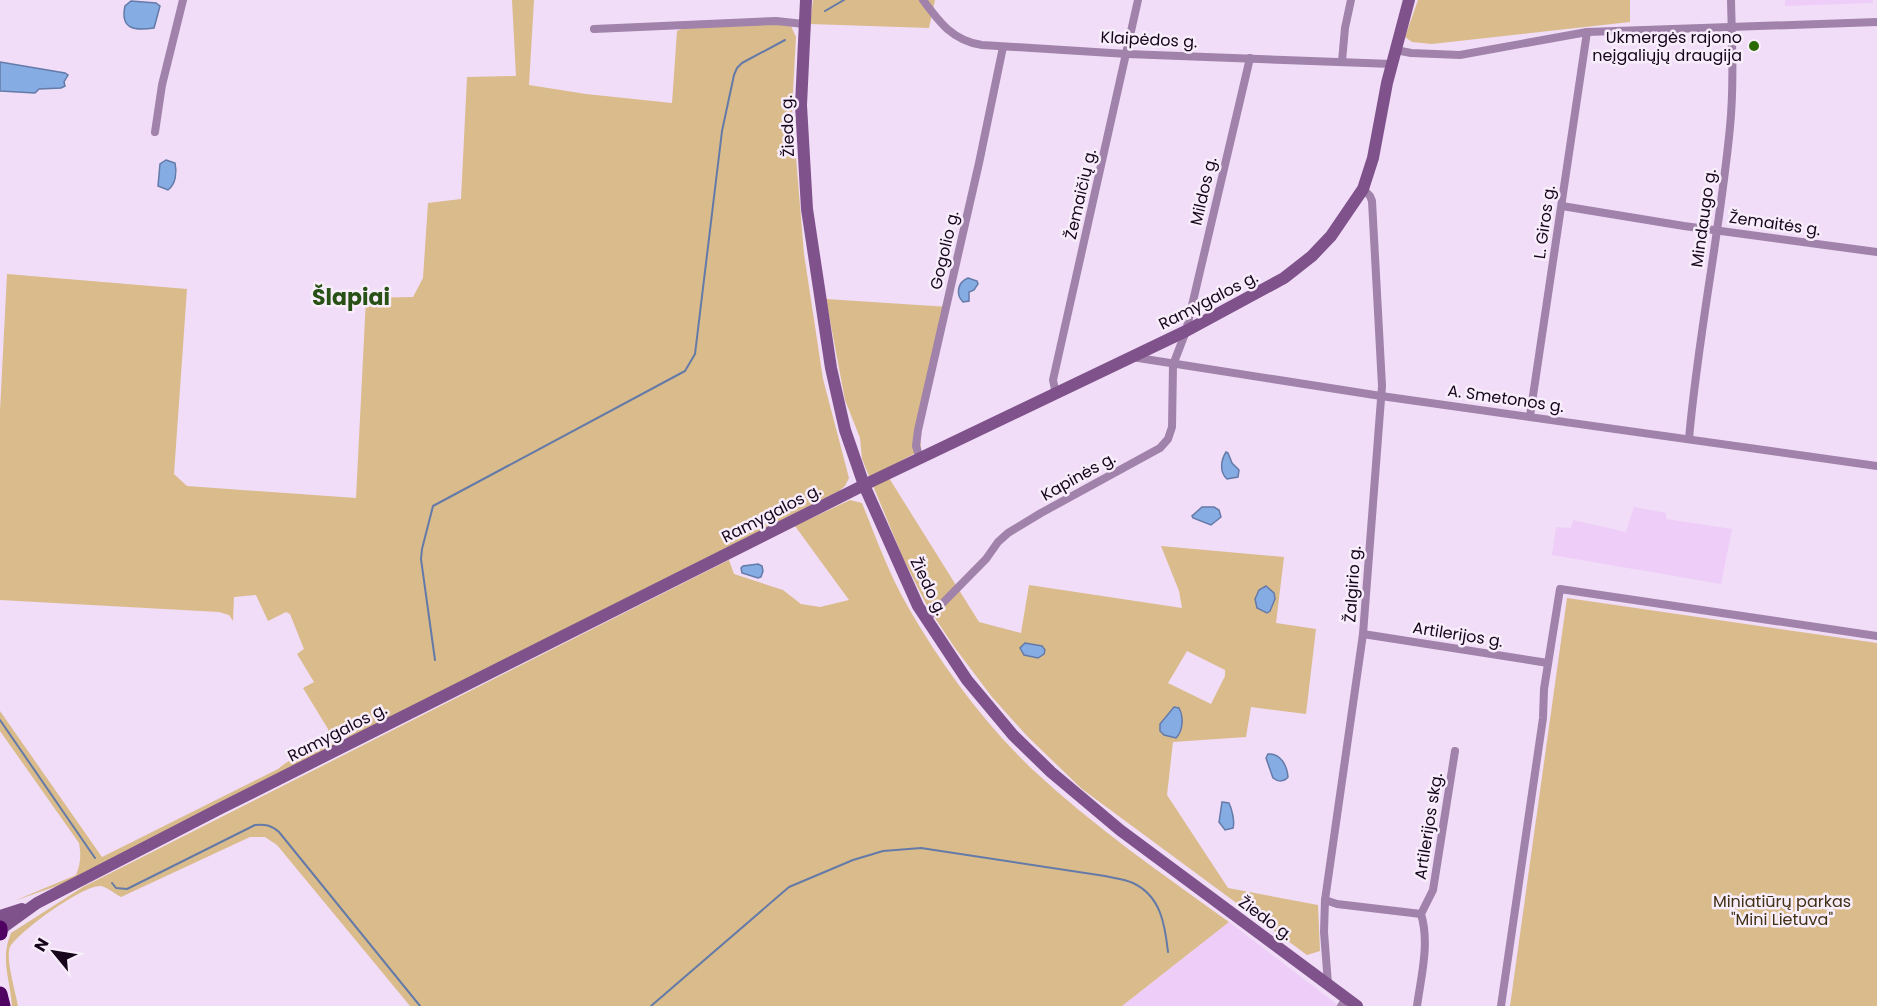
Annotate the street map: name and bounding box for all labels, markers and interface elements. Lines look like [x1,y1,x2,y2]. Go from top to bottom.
street label: Klaipėdos g. [1100,25,1198,54]
place label: Ukmergės rajono neįgaliųjų draugija [1592,26,1742,67]
marker: Ukmergės rajono neįgaliųjų draugija [1747,39,1761,53]
street label: Žiedo g. [775,95,800,157]
street label: Žemaičių g. [1059,147,1102,242]
street label: Mildos g. [1184,155,1223,228]
street label: Mindaugo g. [1685,167,1722,269]
street label: L. Giros g. [1528,184,1561,260]
street label: Žemaitės g. [1728,206,1822,241]
street label: Gogolio g. [924,208,965,292]
street label: Ramygalos g. [1155,266,1262,335]
district label: Šlapiai [312,282,390,313]
street label: A. Smetonos g. [1446,379,1566,418]
street label: Kapinės g. [1037,446,1120,506]
street label: Ramygalos g. [718,479,825,548]
street label: Žalgirio g. [1338,545,1367,623]
street label: Žiedo g. [905,553,952,619]
street label: Artilerijos g. [1411,616,1505,653]
street label: Ramygalos g. [284,698,391,767]
street label: Artilerijos skg. [1409,771,1448,881]
park label: Miniatiūrų parkas "Mini Lietuva" [1713,890,1851,931]
street label: Žiedo g. [1234,891,1298,946]
north arrow [24,922,84,982]
text: N [28,934,54,956]

